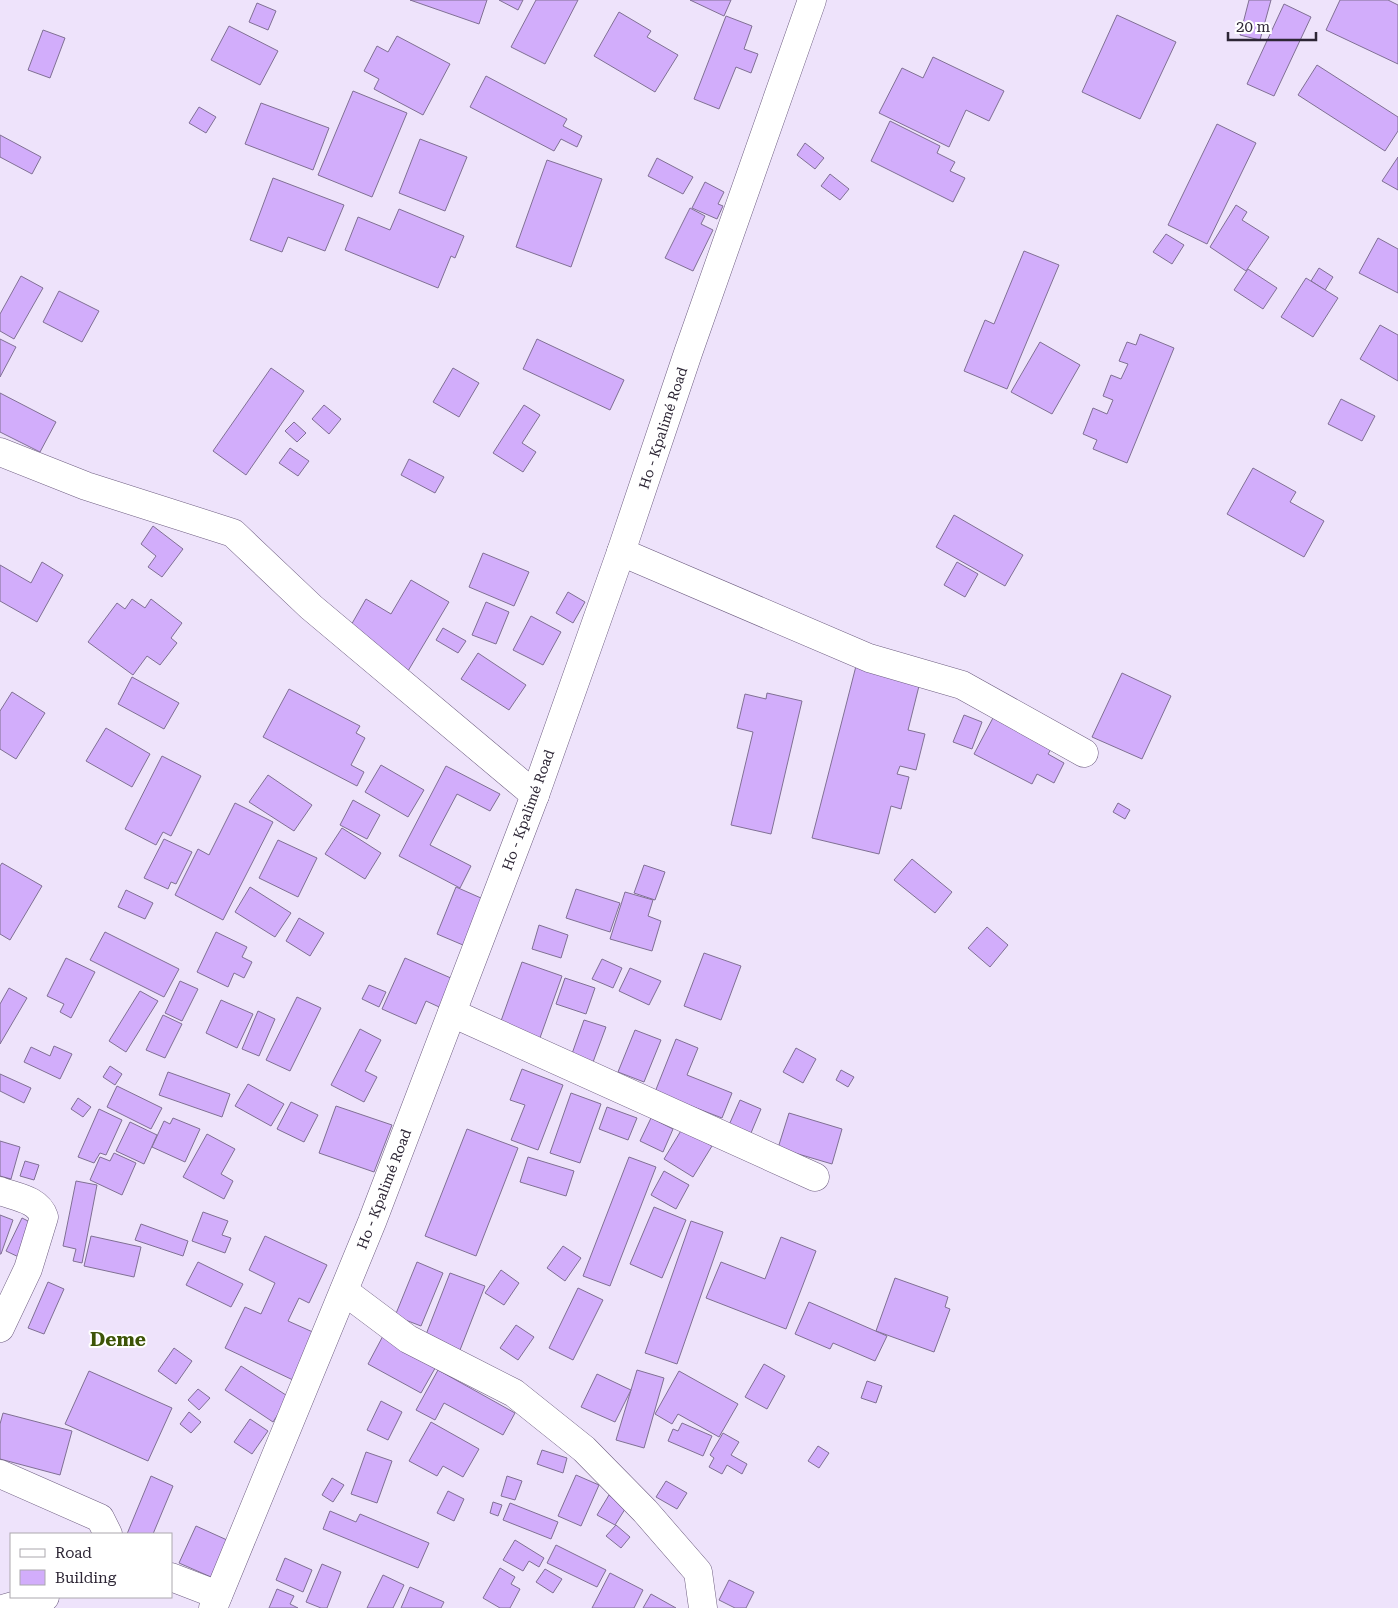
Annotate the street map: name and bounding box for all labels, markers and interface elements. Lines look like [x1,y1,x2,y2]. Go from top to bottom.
scale bar [1228,10,1316,42]
text: 20 m [1236,18,1271,36]
street label: Ho - Kpalimé Road [636,365,690,491]
street label: Ho - Kpalimé Road [499,747,557,873]
street label: Ho - Kpalimé Road [354,1127,414,1251]
district label: Deme [90,1328,146,1351]
legend [10,1533,172,1598]
text: Road [55,1544,92,1562]
text: Building [55,1569,117,1587]

